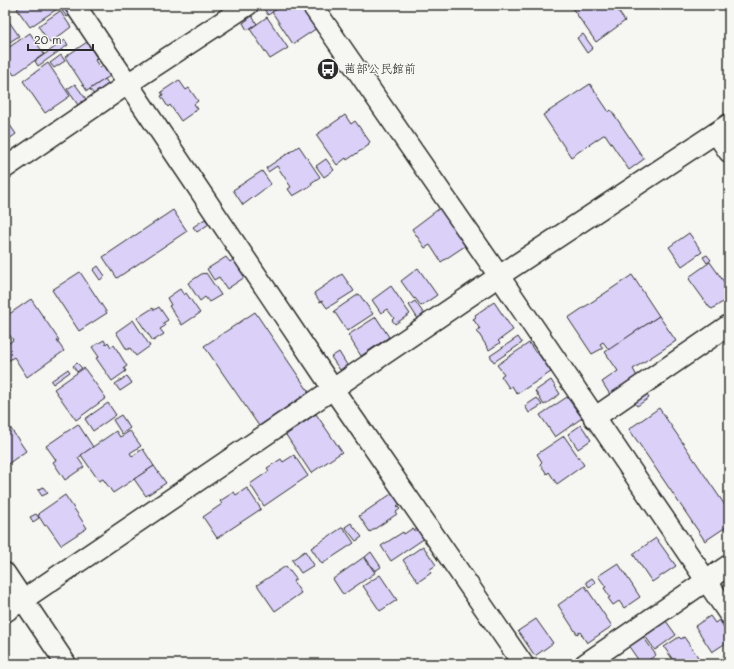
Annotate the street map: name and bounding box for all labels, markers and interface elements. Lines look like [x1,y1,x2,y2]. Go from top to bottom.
scale bar [28,26,93,52]
text: 20 m [34,31,62,47]
bus stop icon: 茜部公民館前 [315,56,341,82]
place label: 茜部公民館前 [344,60,416,76]

